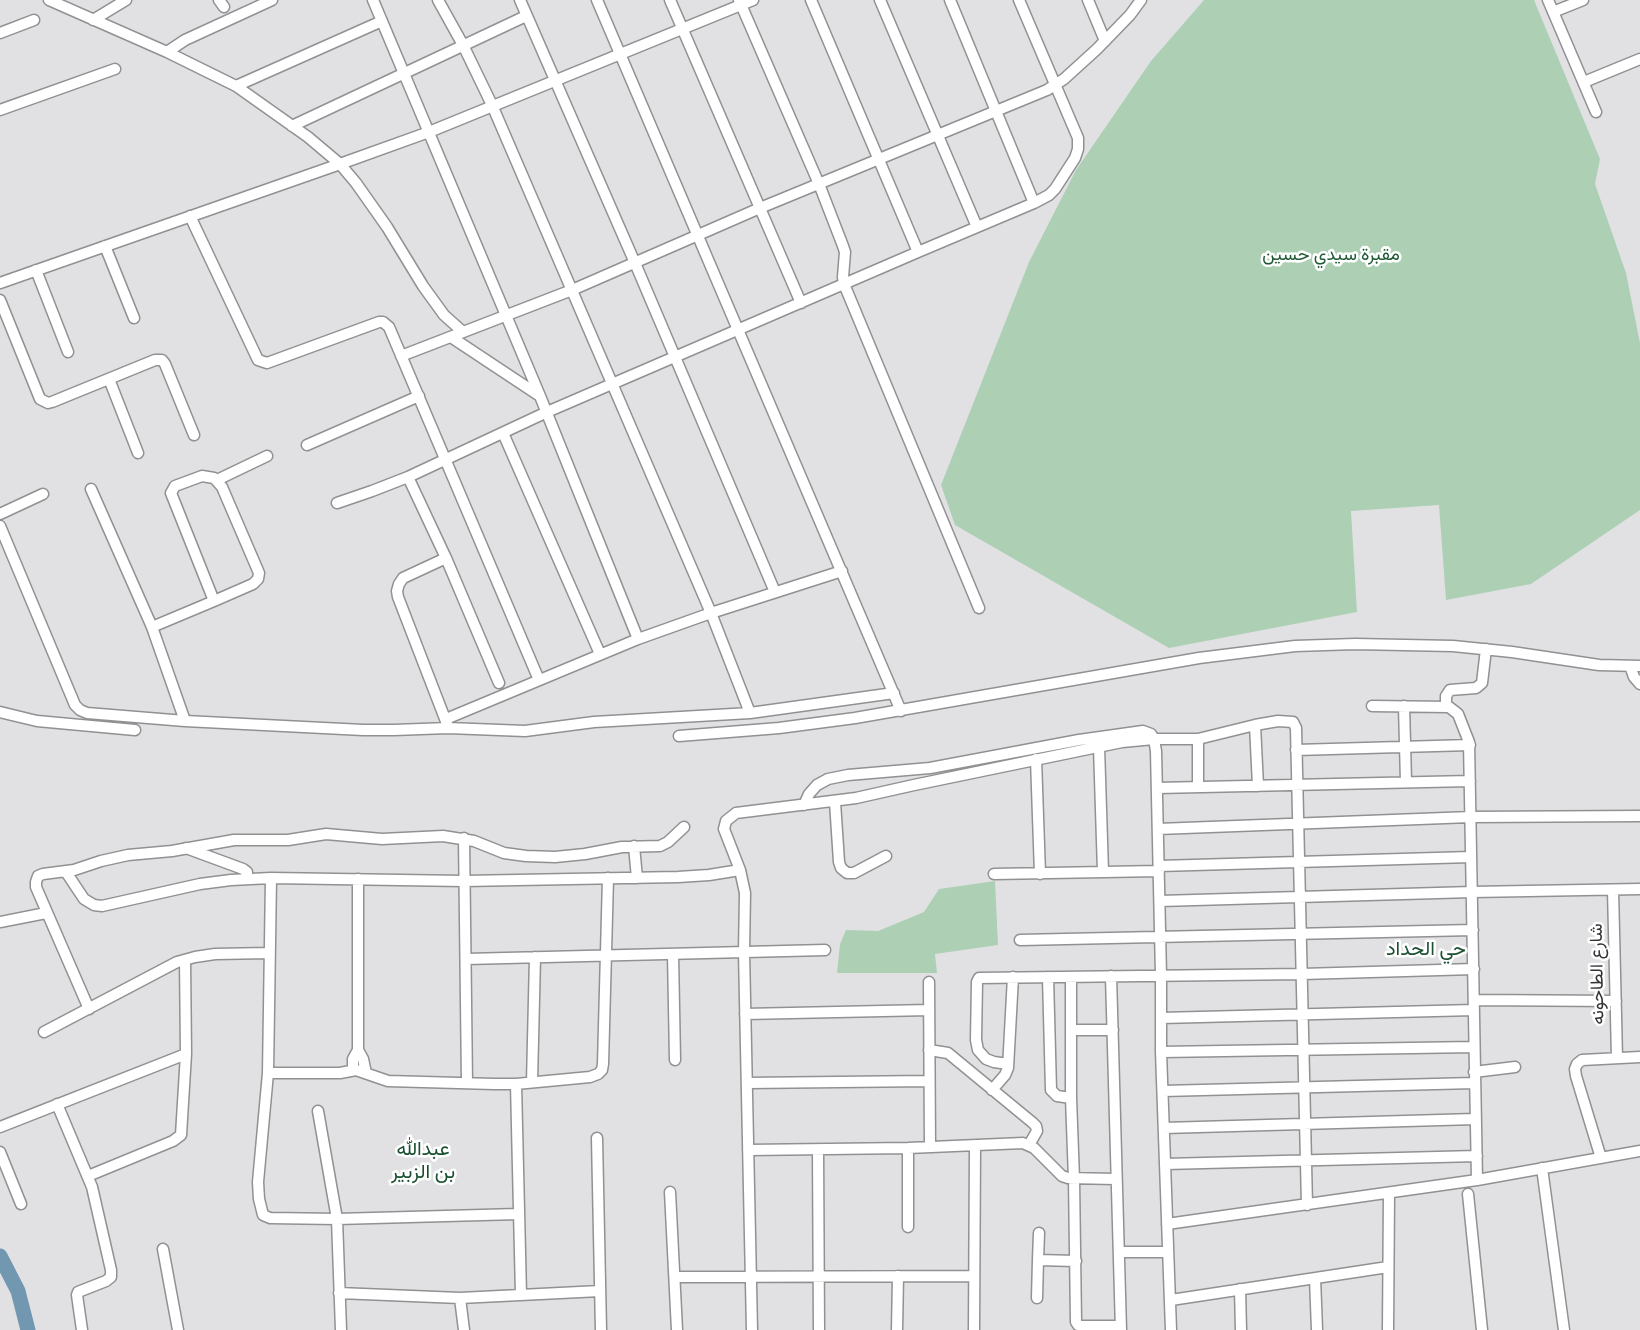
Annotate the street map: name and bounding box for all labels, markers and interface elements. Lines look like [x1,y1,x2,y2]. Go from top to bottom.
park label: مقبرة سيدي حسين [1262,245,1400,267]
street label: شارع الطاحونه [1587,923,1611,1025]
district label: حي الحداد [1386,939,1466,963]
district label: عبدالله بن الزبير [391,1139,455,1186]

